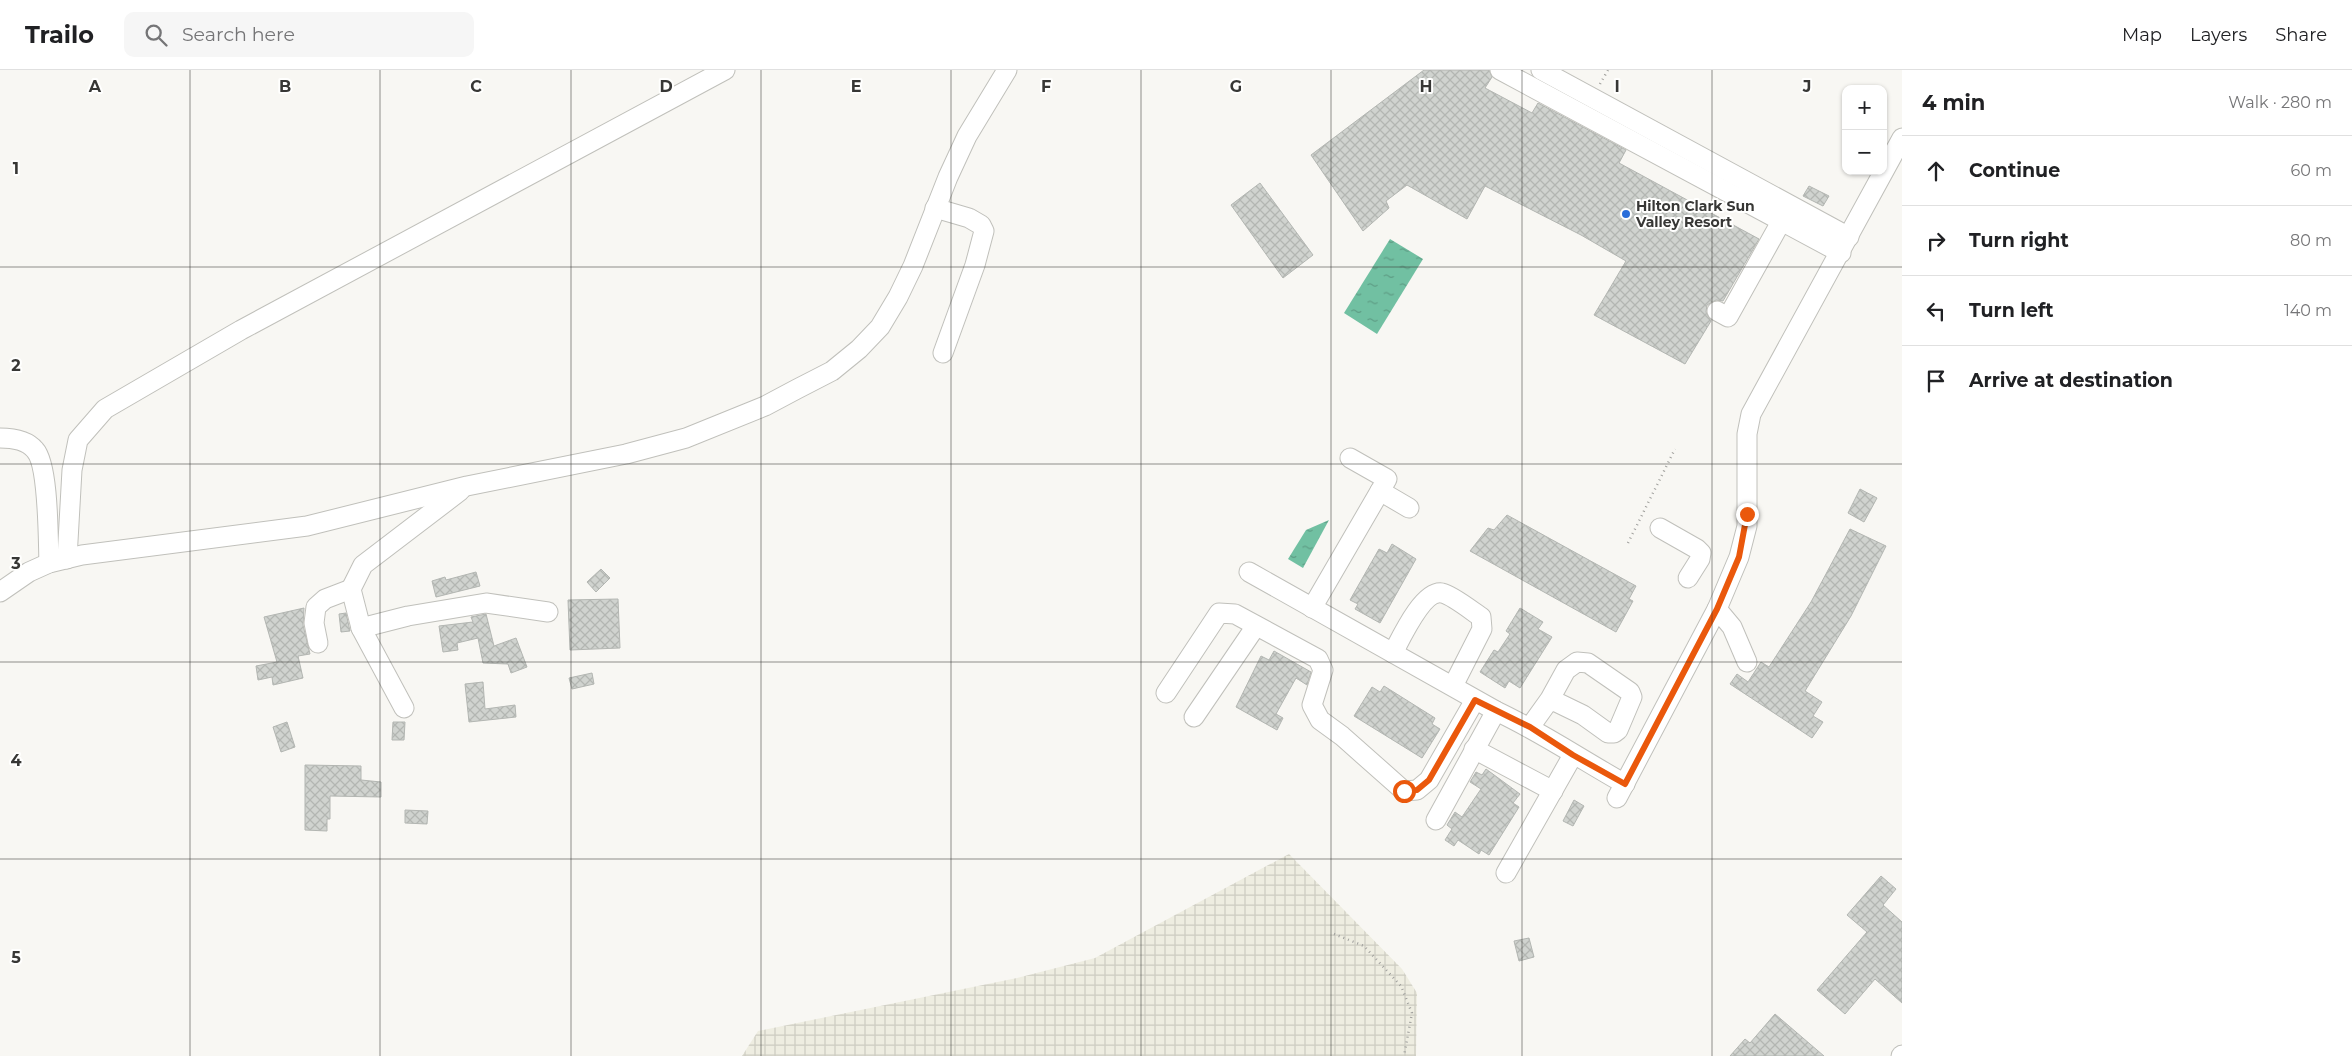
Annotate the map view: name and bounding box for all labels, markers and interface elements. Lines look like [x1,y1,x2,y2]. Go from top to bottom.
search box [124,12,474,57]
text: Trailo [25,20,94,49]
icon: search [142,21,170,49]
text: Search here [182,23,295,46]
text: Map [2122,24,2162,46]
text: Layers [2190,24,2247,46]
text: Share [2275,24,2327,46]
text: A [88,77,102,96]
text: B [279,77,291,96]
text: C [470,77,482,96]
text: D [659,77,673,96]
text: E [851,77,861,96]
text: F [1041,77,1051,96]
text: G [1230,77,1242,96]
text: H [1420,77,1432,96]
text: I [1614,77,1620,96]
text: J [1802,77,1811,96]
map controls [1842,85,1887,175]
button: + [1842,85,1887,130]
text: 4 min [1922,90,1985,115]
text: Walk · 280 m [2228,93,2332,112]
button: − [1842,130,1887,175]
icon: ahead [1922,157,1950,185]
text: 1 [13,159,19,178]
text: Continue [1969,159,2060,182]
text: 60 m [2290,161,2332,180]
place label: Hilton Clark Sun Valley Resort [1635,197,1755,231]
marker: Hilton Clark Sun Valley Resort [1620,208,1632,220]
icon: right [1922,227,1950,255]
text: Turn right [1969,229,2069,252]
text: 80 m [2290,231,2332,250]
icon: left [1922,297,1950,325]
text: Turn left [1969,299,2054,322]
text: 140 m [2284,301,2332,320]
text: 2 [11,356,21,375]
icon: arrive [1922,367,1950,395]
text: Arrive at destination [1969,369,2173,392]
route end [1736,503,1759,526]
text: 3 [10,554,21,573]
text: 4 [10,751,22,770]
route start [1393,780,1416,803]
text: 5 [11,948,21,967]

